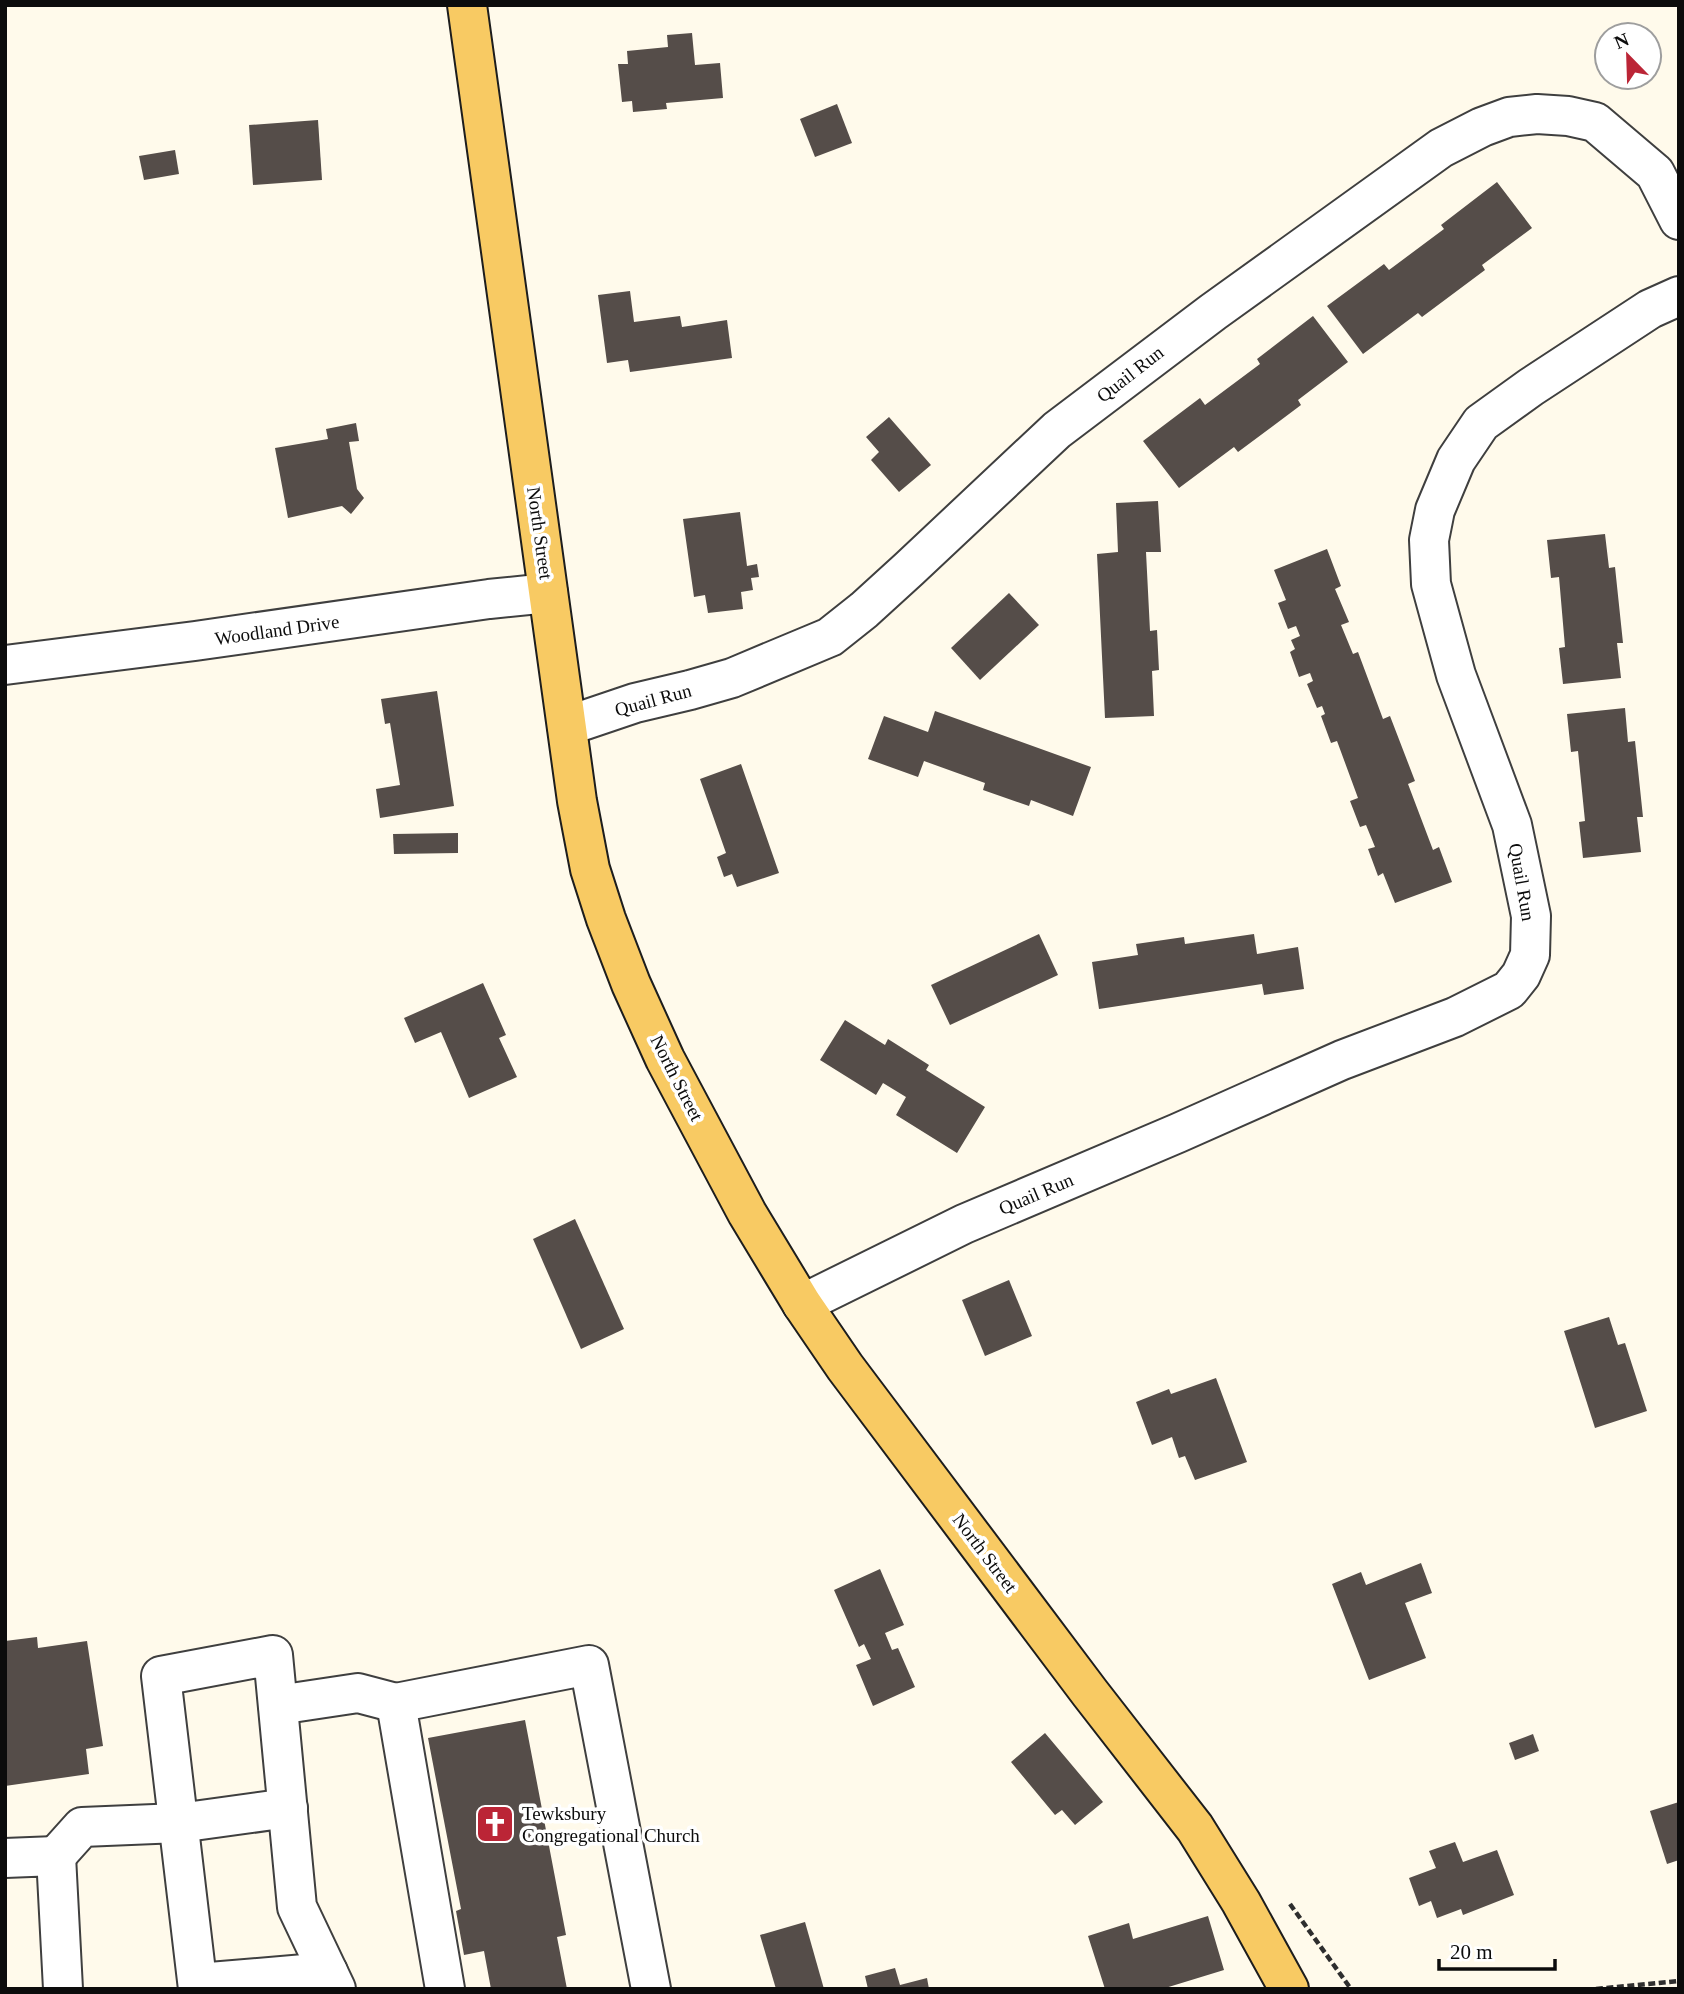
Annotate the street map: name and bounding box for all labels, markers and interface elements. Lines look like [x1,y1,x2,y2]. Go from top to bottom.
north arrow [1593,21,1663,91]
text: N [1611,28,1632,53]
street label: Quail Run [1093,341,1168,406]
street label: North Street [523,485,557,581]
street label: Woodland Drive [213,611,341,649]
street label: Quail Run [612,680,694,720]
street label: Quail Run [1505,841,1539,923]
street label: North Street [646,1032,708,1125]
street label: Quail Run [996,1169,1077,1219]
street label: North Street [949,1509,1022,1597]
church icon: Tewksbury Congregational Church [474,1803,516,1845]
place label: Tewksbury Congregational Church [522,1803,700,1846]
scale bar [1439,1927,1554,1971]
text: 20 m [1450,1940,1493,1964]

